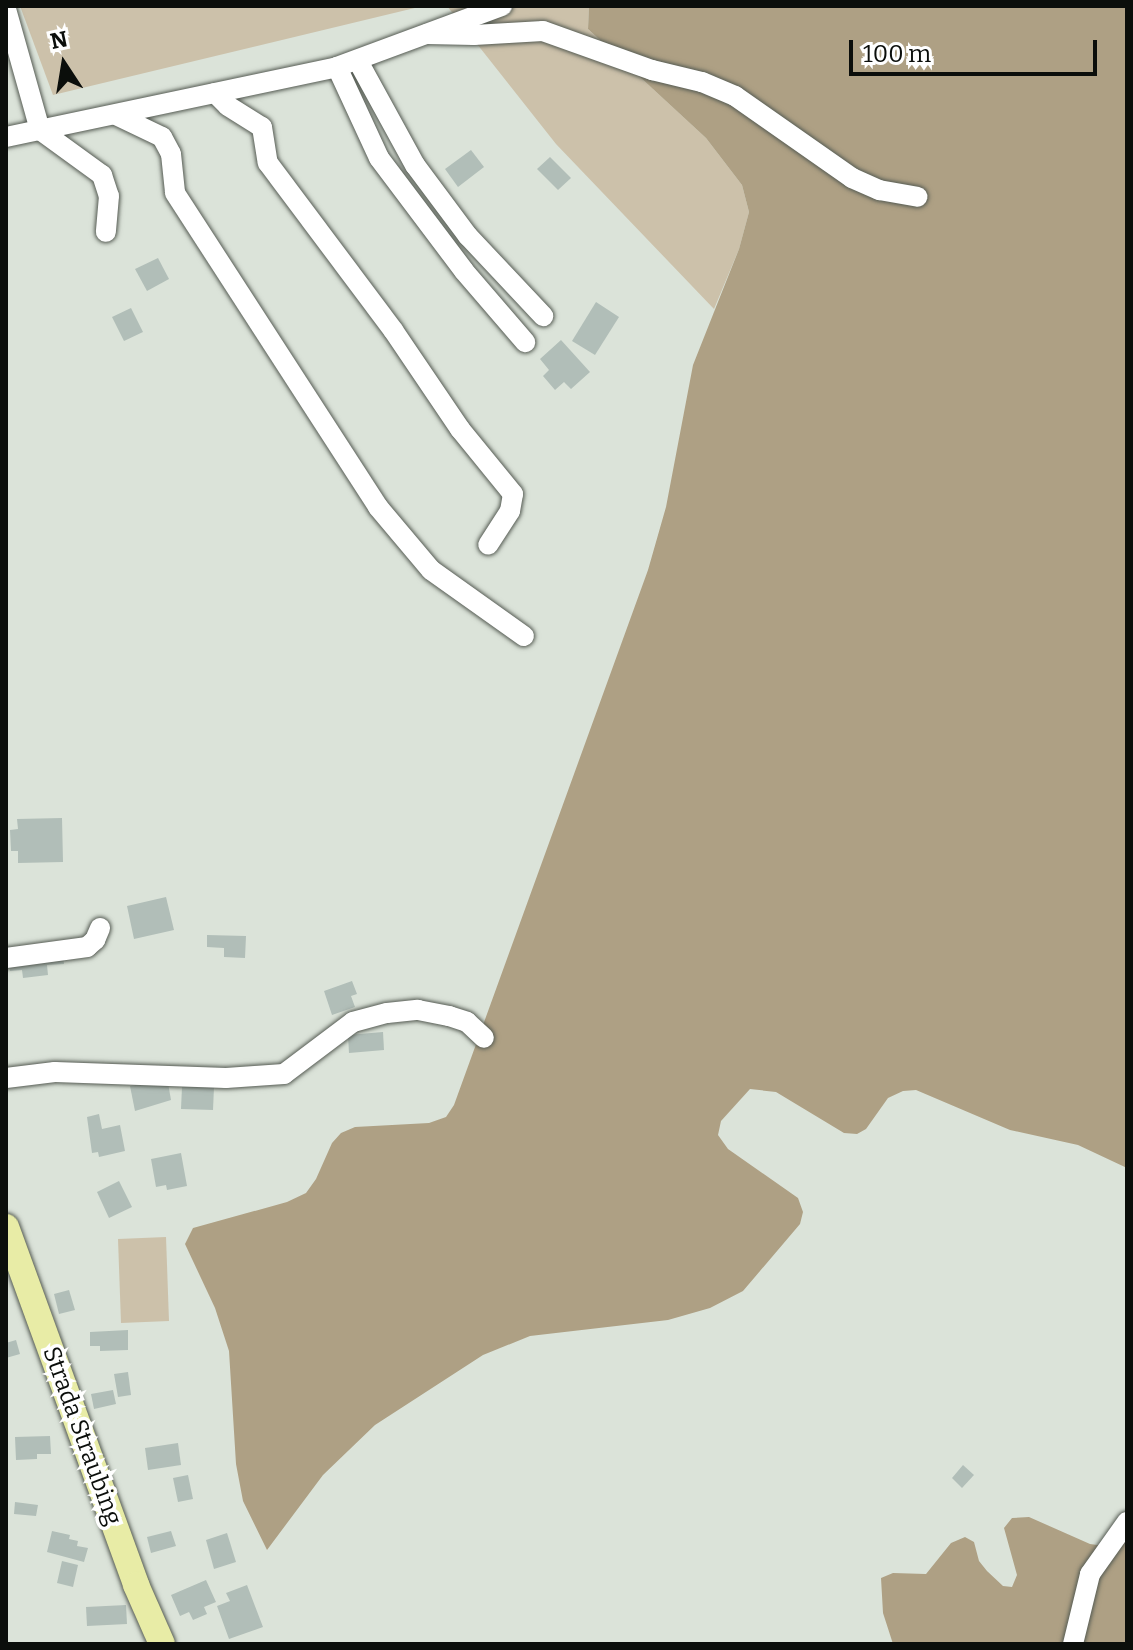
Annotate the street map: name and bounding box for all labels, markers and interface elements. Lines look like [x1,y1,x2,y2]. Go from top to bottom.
north arrow [24,24,104,104]
scale bar [853,24,1101,74]
text: N [48,25,70,55]
text: 100 m [863,40,931,68]
street label: Strada Straubing [36,1343,128,1529]

